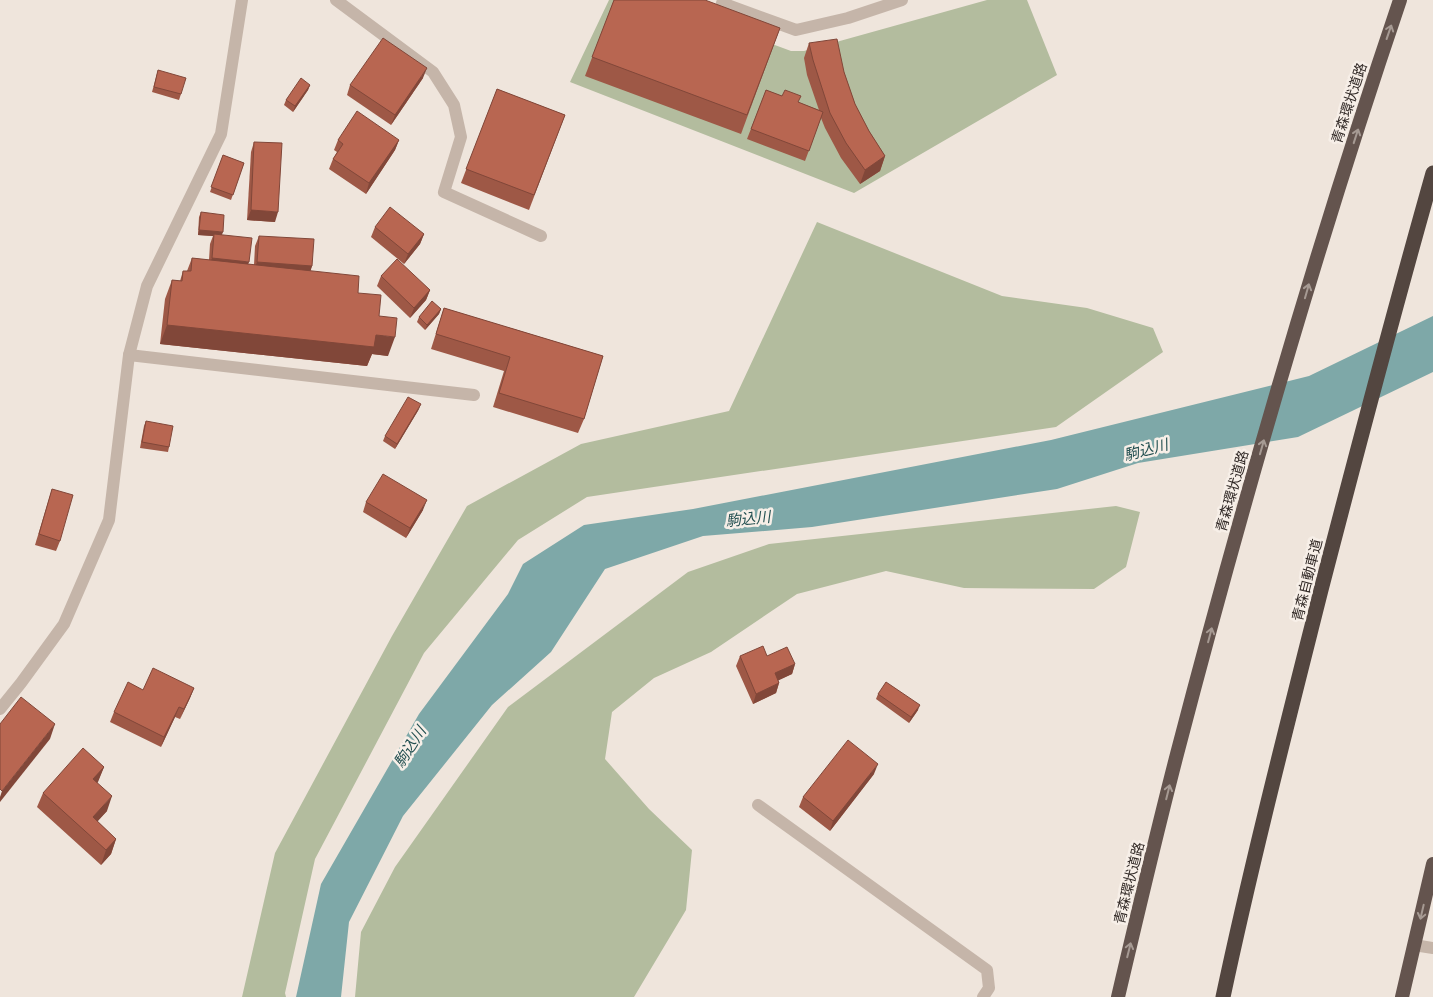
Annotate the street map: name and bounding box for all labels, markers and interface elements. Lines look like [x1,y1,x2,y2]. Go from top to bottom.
one-way arrow [1385,25,1395,41]
street label: 青森環状道路 [1328,61,1370,145]
one-way arrow [1351,128,1361,144]
one-way arrow [1302,283,1312,299]
water label: 駒込川 [1122,435,1172,465]
one-way arrow [1257,439,1267,455]
street label: 青森環状道路 [1213,448,1251,534]
water label: 駒込川 [725,507,773,530]
street label: 青森自動車道 [1289,537,1325,623]
one-way arrow [1205,627,1215,643]
water label: 駒込川 [390,722,431,771]
one-way arrow [1164,784,1173,800]
street label: 青森環状道路 [1111,840,1147,926]
one-way arrow [1417,903,1426,919]
one-way arrow [1125,942,1134,958]

